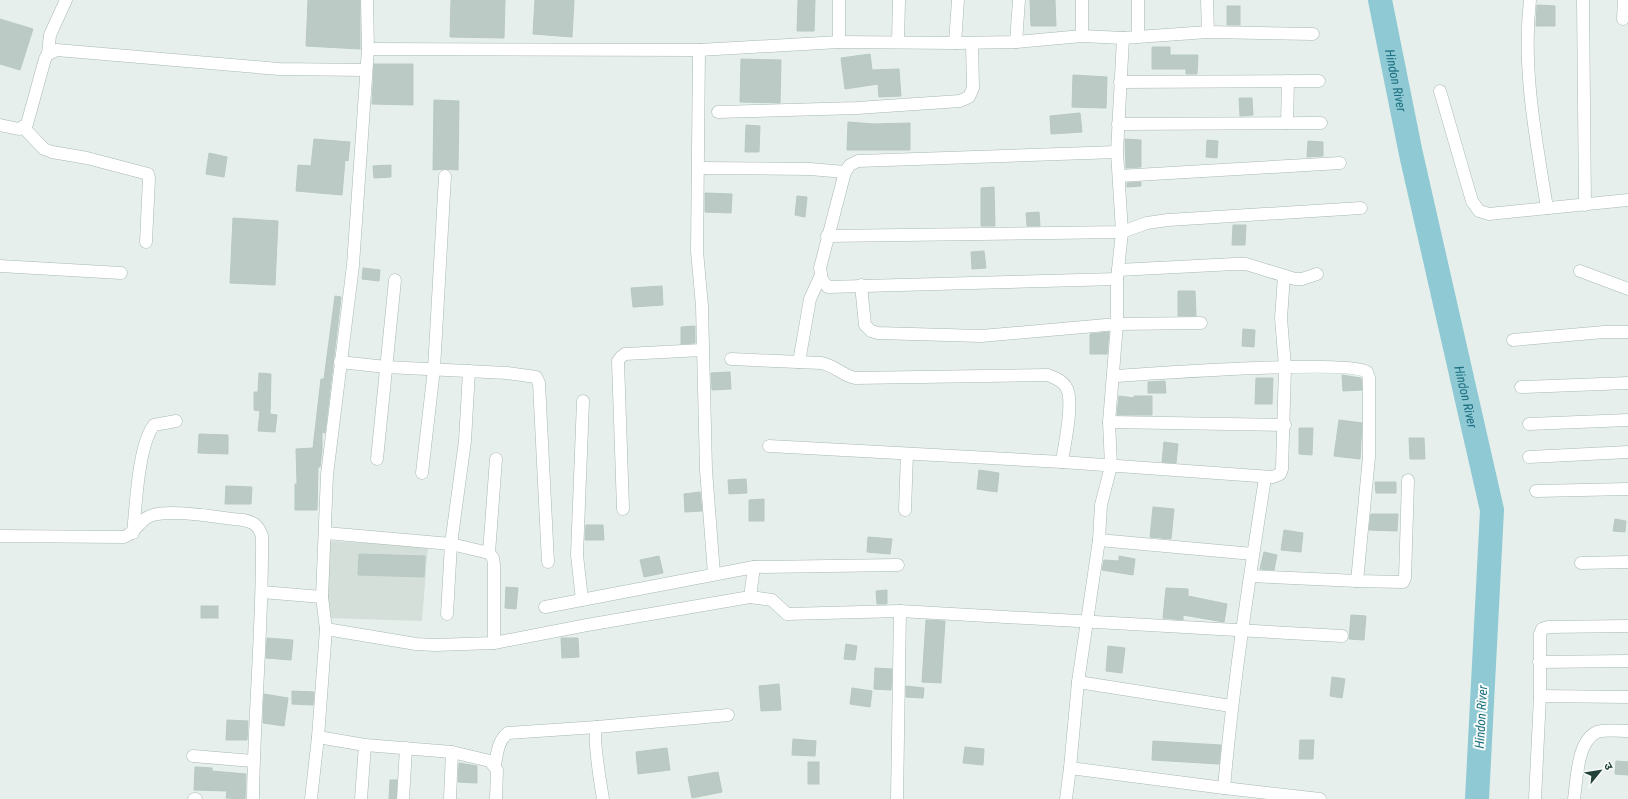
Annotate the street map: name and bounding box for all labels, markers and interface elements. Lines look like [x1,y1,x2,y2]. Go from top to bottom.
water label: Hindon River [1383,48,1410,114]
water label: Hindon River [1452,364,1481,430]
water label: Hindon River [1472,684,1490,749]
north arrow [1580,751,1620,791]
text: उ [1601,760,1616,773]

